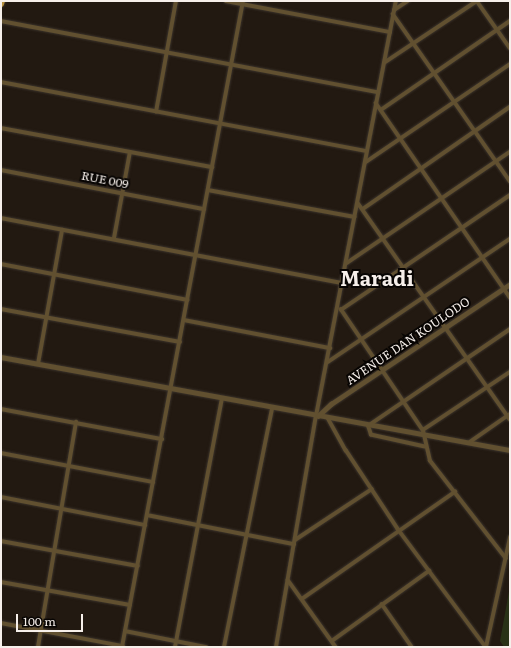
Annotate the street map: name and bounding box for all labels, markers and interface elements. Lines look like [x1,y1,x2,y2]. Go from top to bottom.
street label: RUE 009 [80,168,130,192]
district label: Maradi [340,265,414,289]
street label: AVENUE DAN KOULODO [343,294,473,388]
scale bar [18,606,85,632]
text: 100 m [23,612,56,630]

